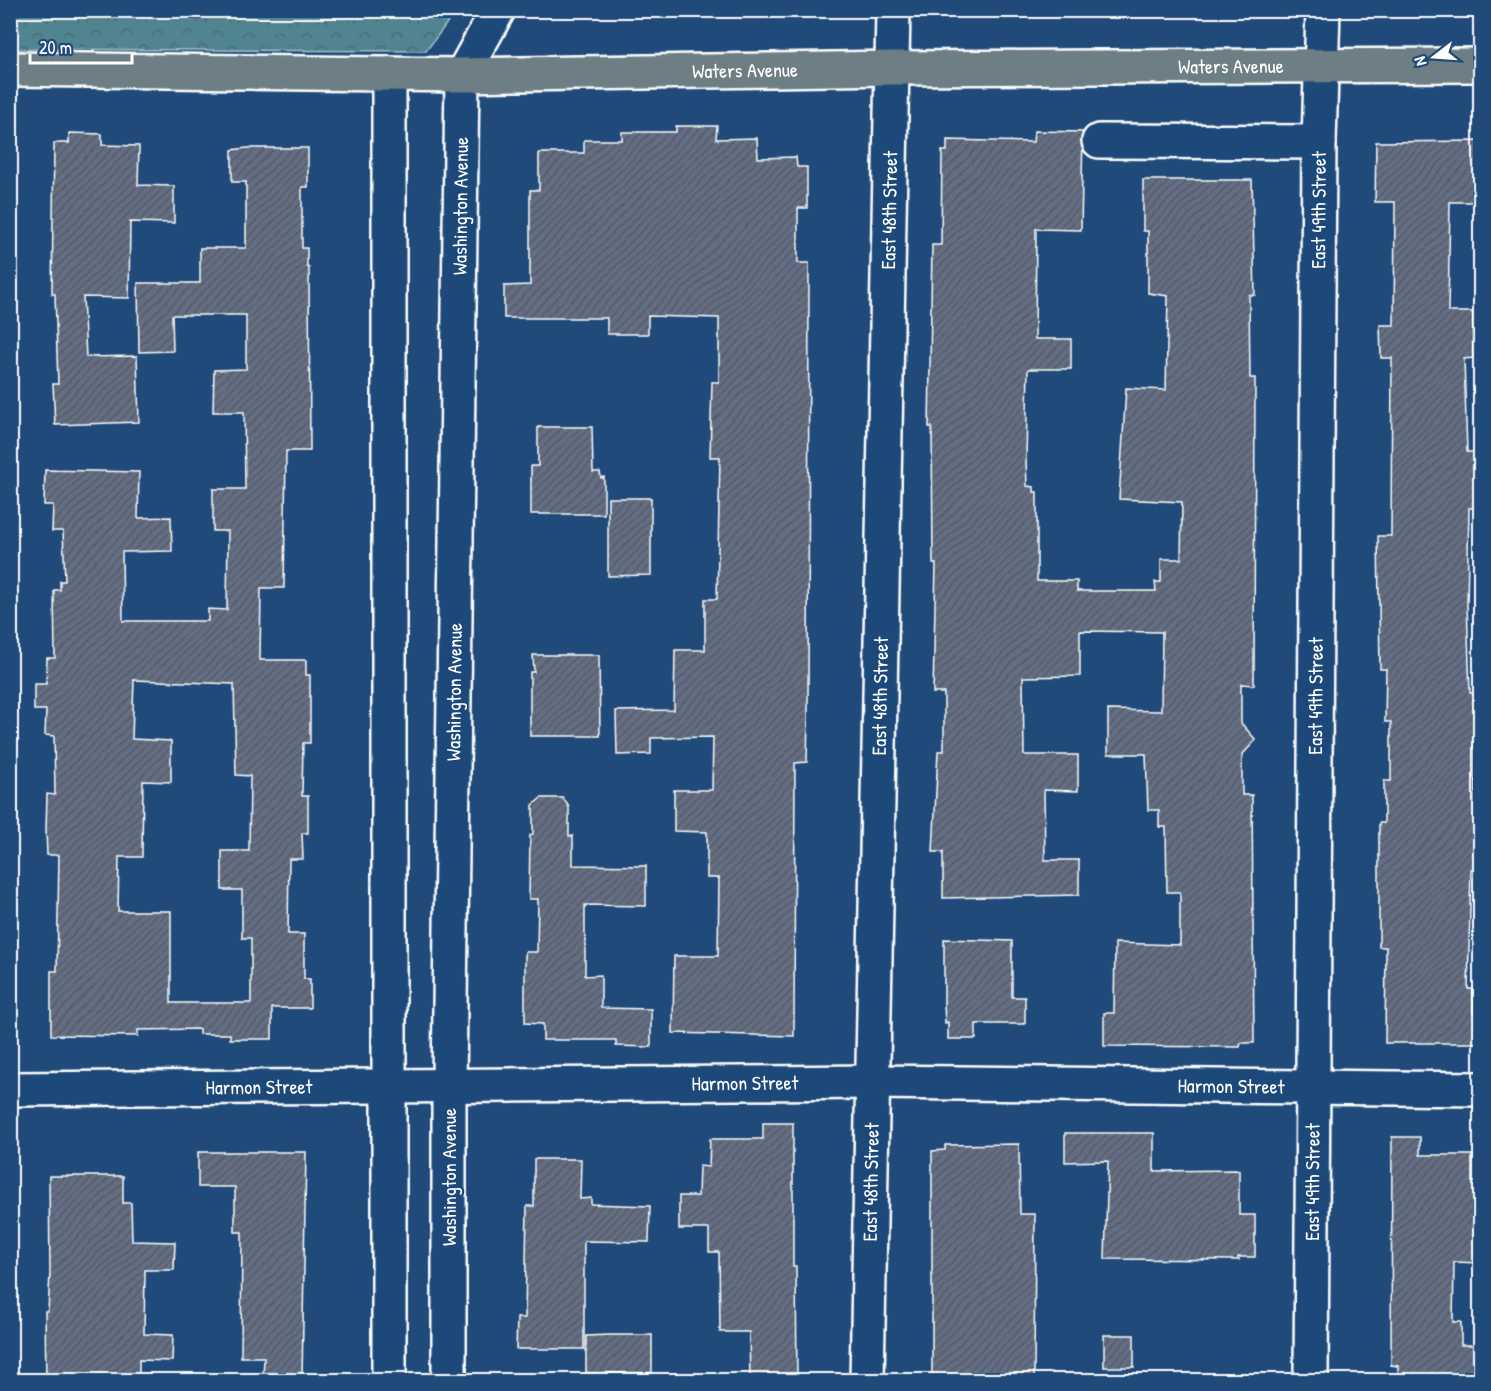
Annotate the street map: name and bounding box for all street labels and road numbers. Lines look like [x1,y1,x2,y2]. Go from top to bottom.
street label: Waters Avenue [1178,52,1284,80]
street label: Waters Avenue [692,56,798,84]
street label: Washington Avenue [445,137,474,275]
street label: East 48th Street [874,150,903,270]
street label: East 49th Street [1304,150,1332,269]
street label: Washington Avenue [439,623,468,761]
street label: East 48th Street [865,635,894,756]
street label: East 49th Street [1301,636,1329,755]
street label: Harmon Street [691,1069,800,1096]
street label: Harmon Street [1177,1072,1286,1100]
street label: Harmon Street [205,1073,314,1100]
street label: Washington Avenue [435,1108,462,1246]
street label: East 48th Street [856,1121,885,1242]
street label: East 49th Street [1298,1122,1326,1241]

